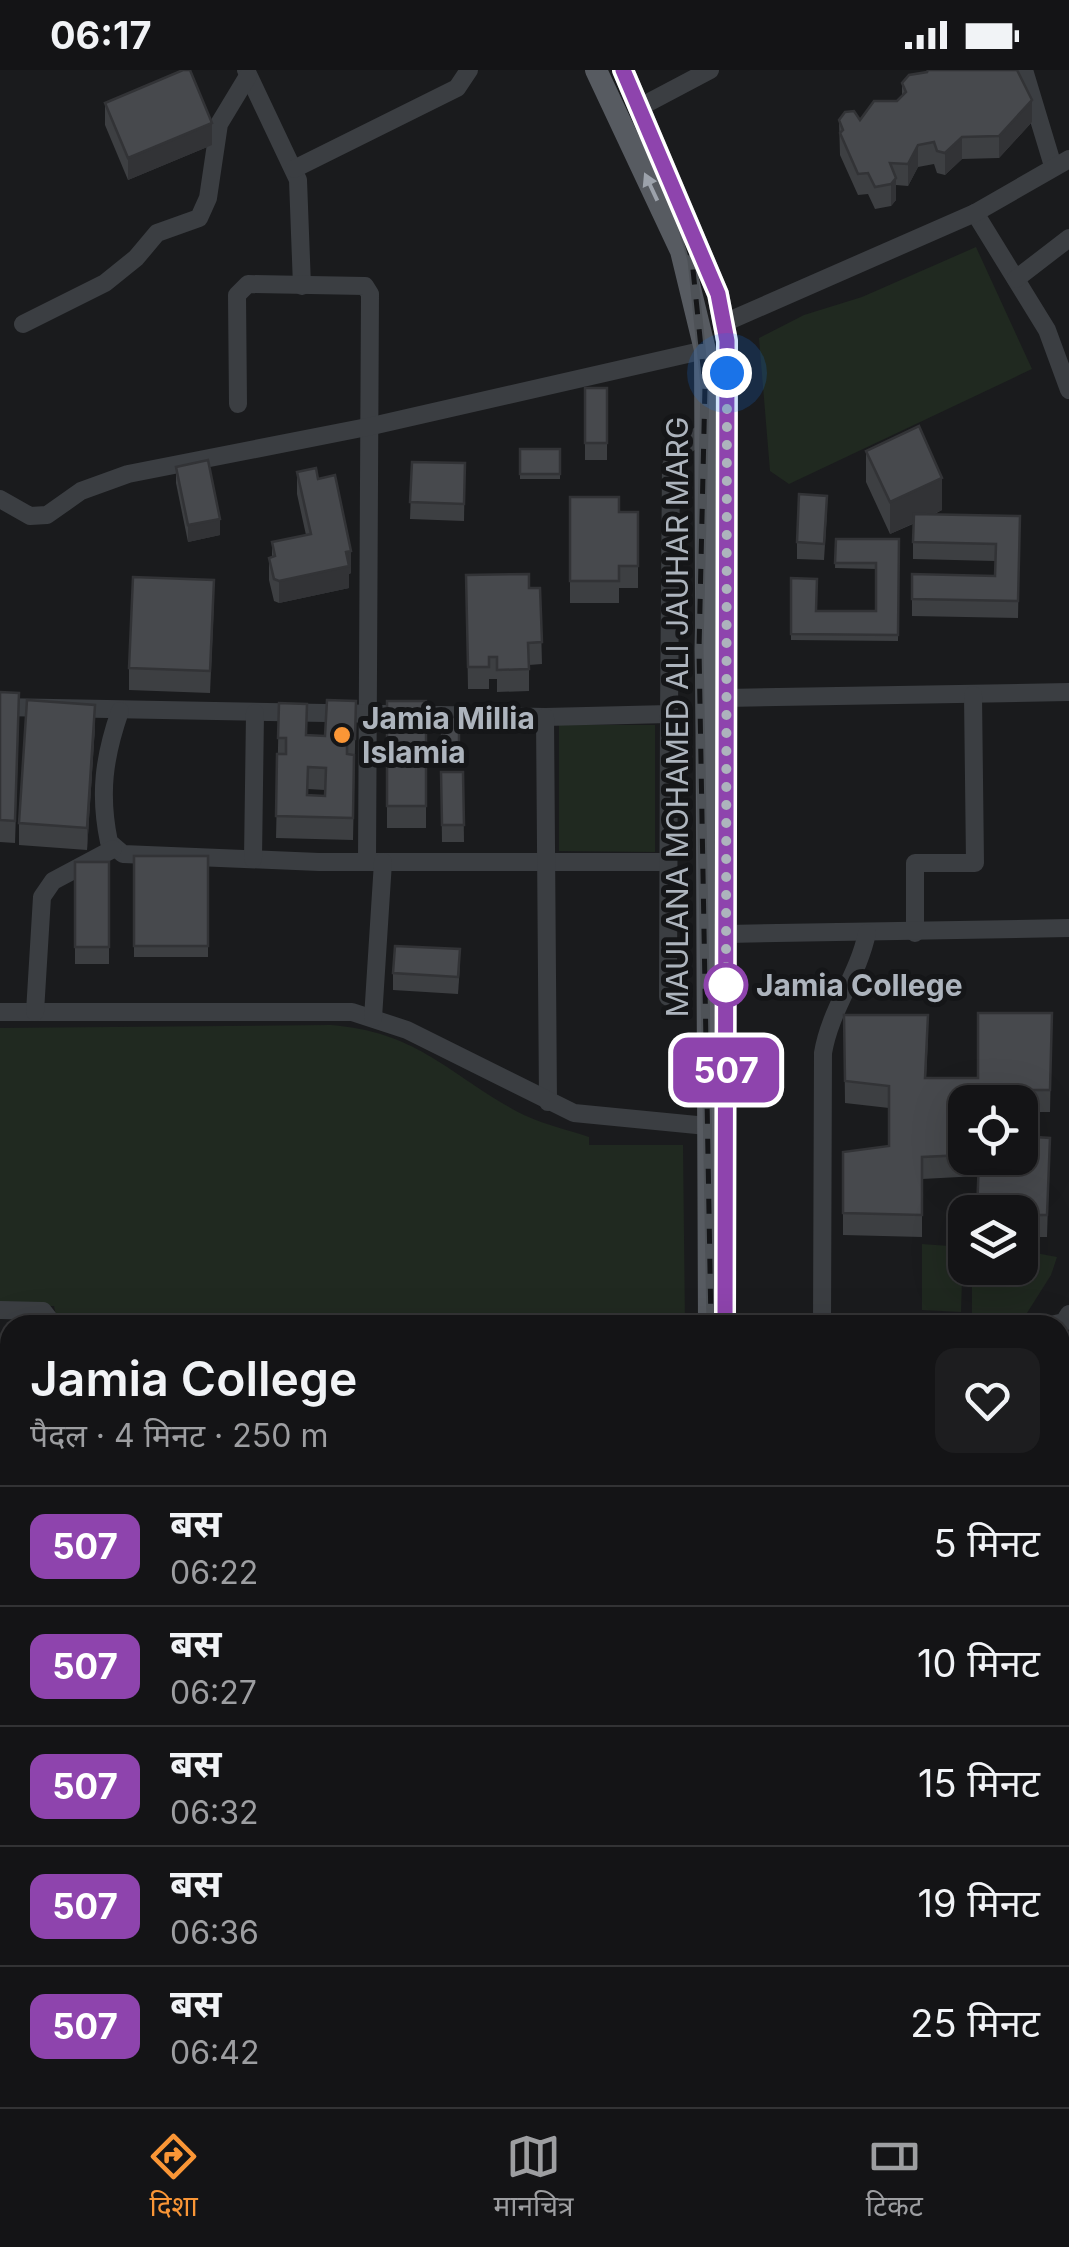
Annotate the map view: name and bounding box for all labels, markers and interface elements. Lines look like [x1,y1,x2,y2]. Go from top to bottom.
text: 06:17 [50,12,151,58]
one-way arrow [643,173,659,202]
your location [702,348,752,398]
street label: MAULANA MOHAMED ALI JAUHAR MARG [659,417,695,1017]
place label: Jamia Millia Islamia [362,700,535,770]
marker: Jamia Millia Islamia [331,724,353,746]
marker: Jamia College [705,964,747,1006]
place label: Jamia College [756,967,963,1003]
line badge: 507 [668,1038,784,1102]
text: 507 [693,1049,759,1091]
map controls [948,1085,1038,1285]
button: locate [948,1085,1038,1175]
button: layers [948,1195,1038,1285]
button: heart [935,1348,1040,1453]
text: Jamia College [30,1349,357,1408]
text: पैदल · 4 मिनट · 250 m [30,1416,328,1455]
text: बस [170,1500,222,1546]
text: 5 मिनट [933,1520,1040,1566]
text: 507 [52,1525,118,1567]
text: 06:22 [170,1553,258,1592]
text: बस [170,1620,222,1666]
text: 10 मिनट [917,1640,1040,1686]
text: 507 [52,1645,118,1687]
text: 06:27 [170,1673,257,1712]
text: बस [170,1740,222,1786]
text: 15 मिनट [918,1760,1040,1806]
text: 507 [52,1765,118,1807]
text: 06:32 [170,1793,259,1832]
text: बस [170,1860,222,1906]
text: 19 मिनट [917,1880,1040,1926]
text: 507 [52,1885,118,1927]
text: 06:36 [170,1913,259,1952]
text: बस [170,1980,222,2026]
text: 25 मिनट [910,2000,1040,2046]
text: 507 [52,2005,118,2047]
text: 06:42 [170,2033,259,2072]
tab: दिशा [146,2129,201,2227]
tab: मानचित्र [493,2129,574,2227]
tab: टिकट [866,2129,923,2227]

